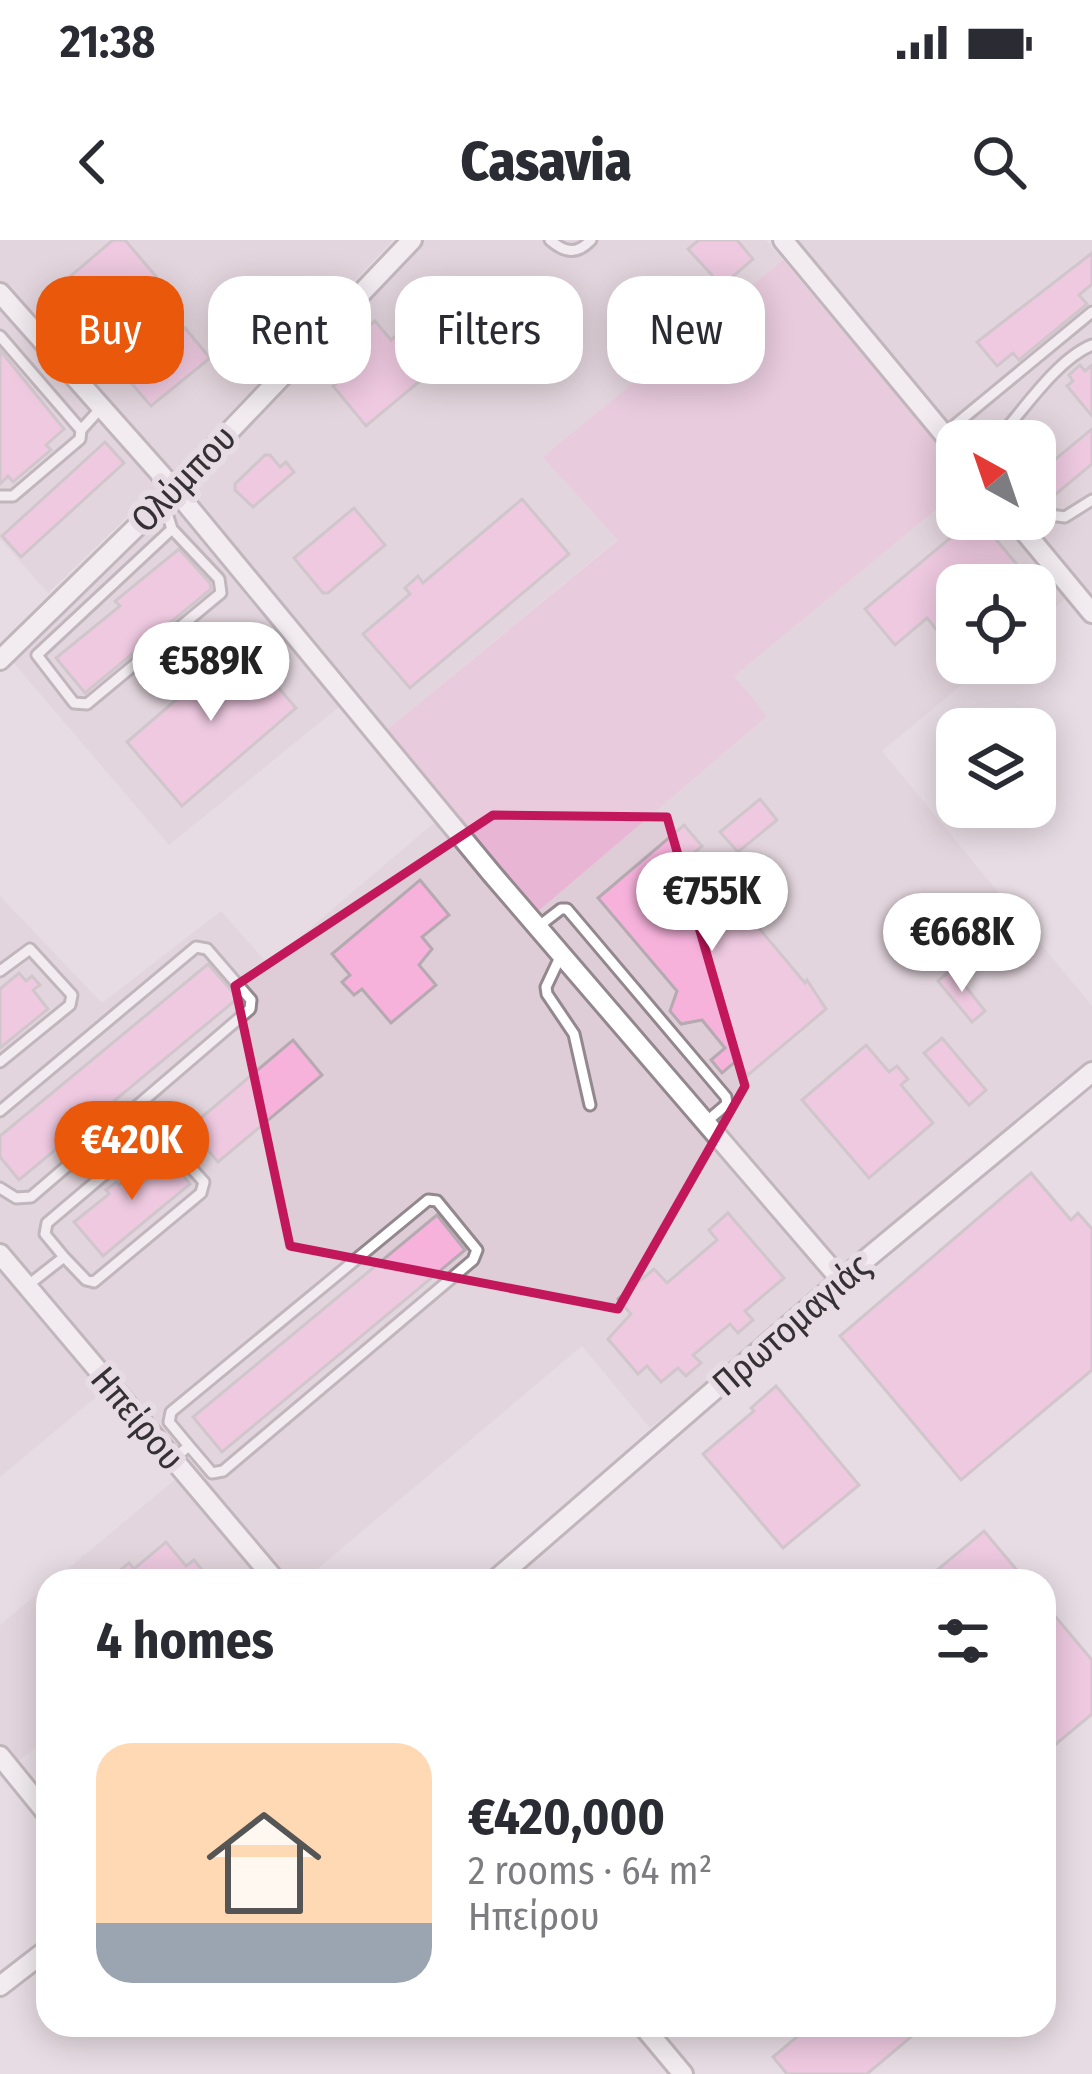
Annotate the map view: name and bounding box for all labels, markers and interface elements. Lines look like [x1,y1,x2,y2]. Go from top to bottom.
text: 21:38 [60,15,155,69]
icon: back [60,129,126,195]
icon: search [966,129,1032,195]
text: Casavia [460,130,632,194]
chip: Buy [36,276,184,384]
chip: Rent [208,276,371,384]
chip: Filters [395,276,583,384]
chip: New [607,276,765,384]
street label: Ολύμπου [122,416,245,541]
north arrow [936,420,1056,540]
map controls [936,420,1056,828]
button: locate [936,564,1056,684]
pin: €589K [127,622,295,724]
text: €589K [159,638,263,684]
button: layers [936,708,1056,828]
pin: €755K [628,852,796,954]
text: €755K [663,868,761,914]
pin: €668K [878,893,1046,995]
text: €668K [910,909,1014,955]
pin: €420K [48,1101,216,1203]
text: €420K [81,1117,183,1163]
street label: Πρωτομαγιάς [704,1244,880,1405]
street label: Ηπείρου [81,1358,193,1479]
icon: filters [930,1608,996,1674]
text: 4 homes [96,1610,274,1672]
text: €420,000 [468,1786,665,1848]
icon: home [192,1791,336,1935]
text: 2 rooms · 64 m² [468,1848,712,1894]
text: Ηπείρου [468,1894,600,1940]

